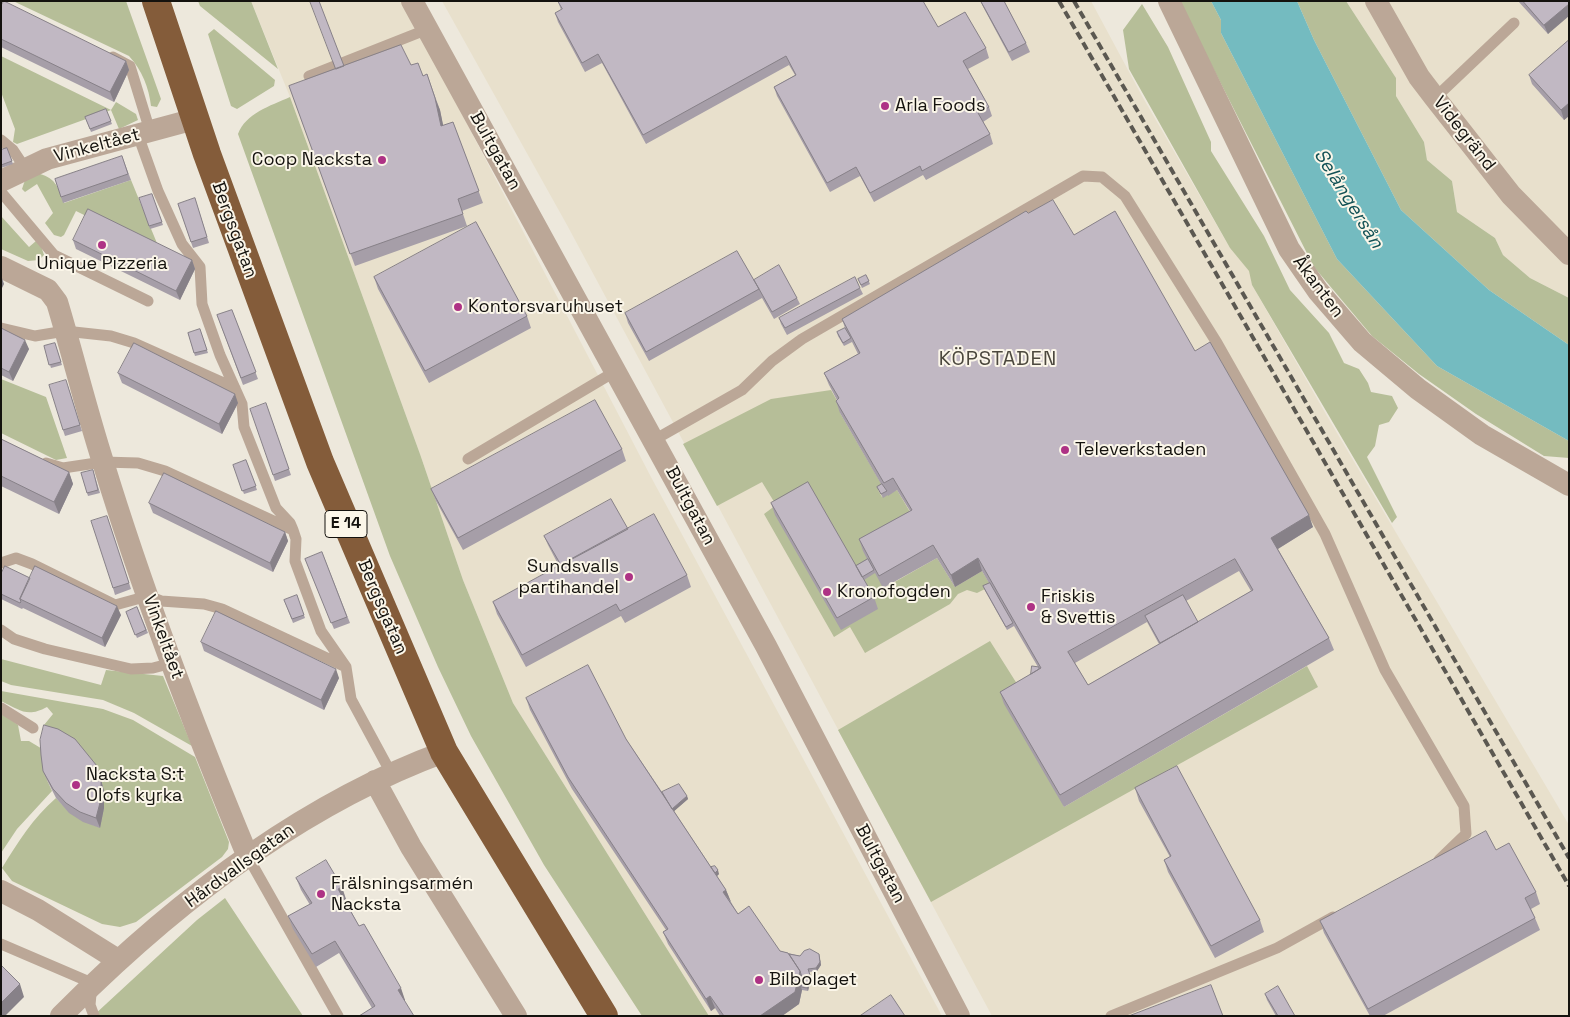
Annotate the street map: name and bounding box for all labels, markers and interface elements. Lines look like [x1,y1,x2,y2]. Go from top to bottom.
street label: Videgränd [1428,92,1500,176]
place label: Arla Foods [895,95,985,117]
marker: Arla Foods [879,100,891,112]
street label: Bultgatan [465,108,525,194]
street label: Vinkeltået [52,124,142,168]
water label: Selångersån [1308,145,1388,253]
place label: Coop Nacksta [252,149,372,171]
marker: Coop Nacksta [376,154,388,166]
street label: Bergsgatan [207,179,261,281]
marker: Unique Pizzeria [96,239,108,251]
street label: Åkanten [1288,252,1348,322]
place label: Unique Pizzeria [36,253,168,275]
place label: Kontorsvaruhuset [468,296,623,318]
marker: Kontorsvaruhuset [452,301,464,313]
district label: KÖPSTADEN [938,348,1058,372]
place label: Televerkstaden [1075,439,1206,461]
marker: Televerkstaden [1059,444,1071,456]
street label: Bultgatan [660,463,720,549]
road number: E 14 [325,510,367,538]
street label: Bergsgatan [352,556,412,658]
place label: Sundsvalls partihandel [519,556,619,598]
marker: Sundsvalls partihandel [623,571,635,583]
place label: Kronofogden [837,581,951,603]
marker: Kronofogden [821,586,833,598]
place label: Friskis & Svettis [1041,586,1115,628]
street label: Vinkeltået [138,592,188,682]
marker: Friskis & Svettis [1025,601,1037,613]
place label: Nacksta S:t Olofs kyrka [86,764,185,806]
marker: Nacksta S:t Olofs kyrka [70,779,82,791]
street label: Hårdvallsgatan [181,819,299,913]
street label: Bultgatan [850,821,910,907]
place label: Frälsningsarmén Nacksta [331,873,473,916]
marker: Frälsningsarmén Nacksta [315,888,327,900]
place label: Bilbolaget [769,969,857,991]
marker: Bilbolaget [753,974,765,986]

